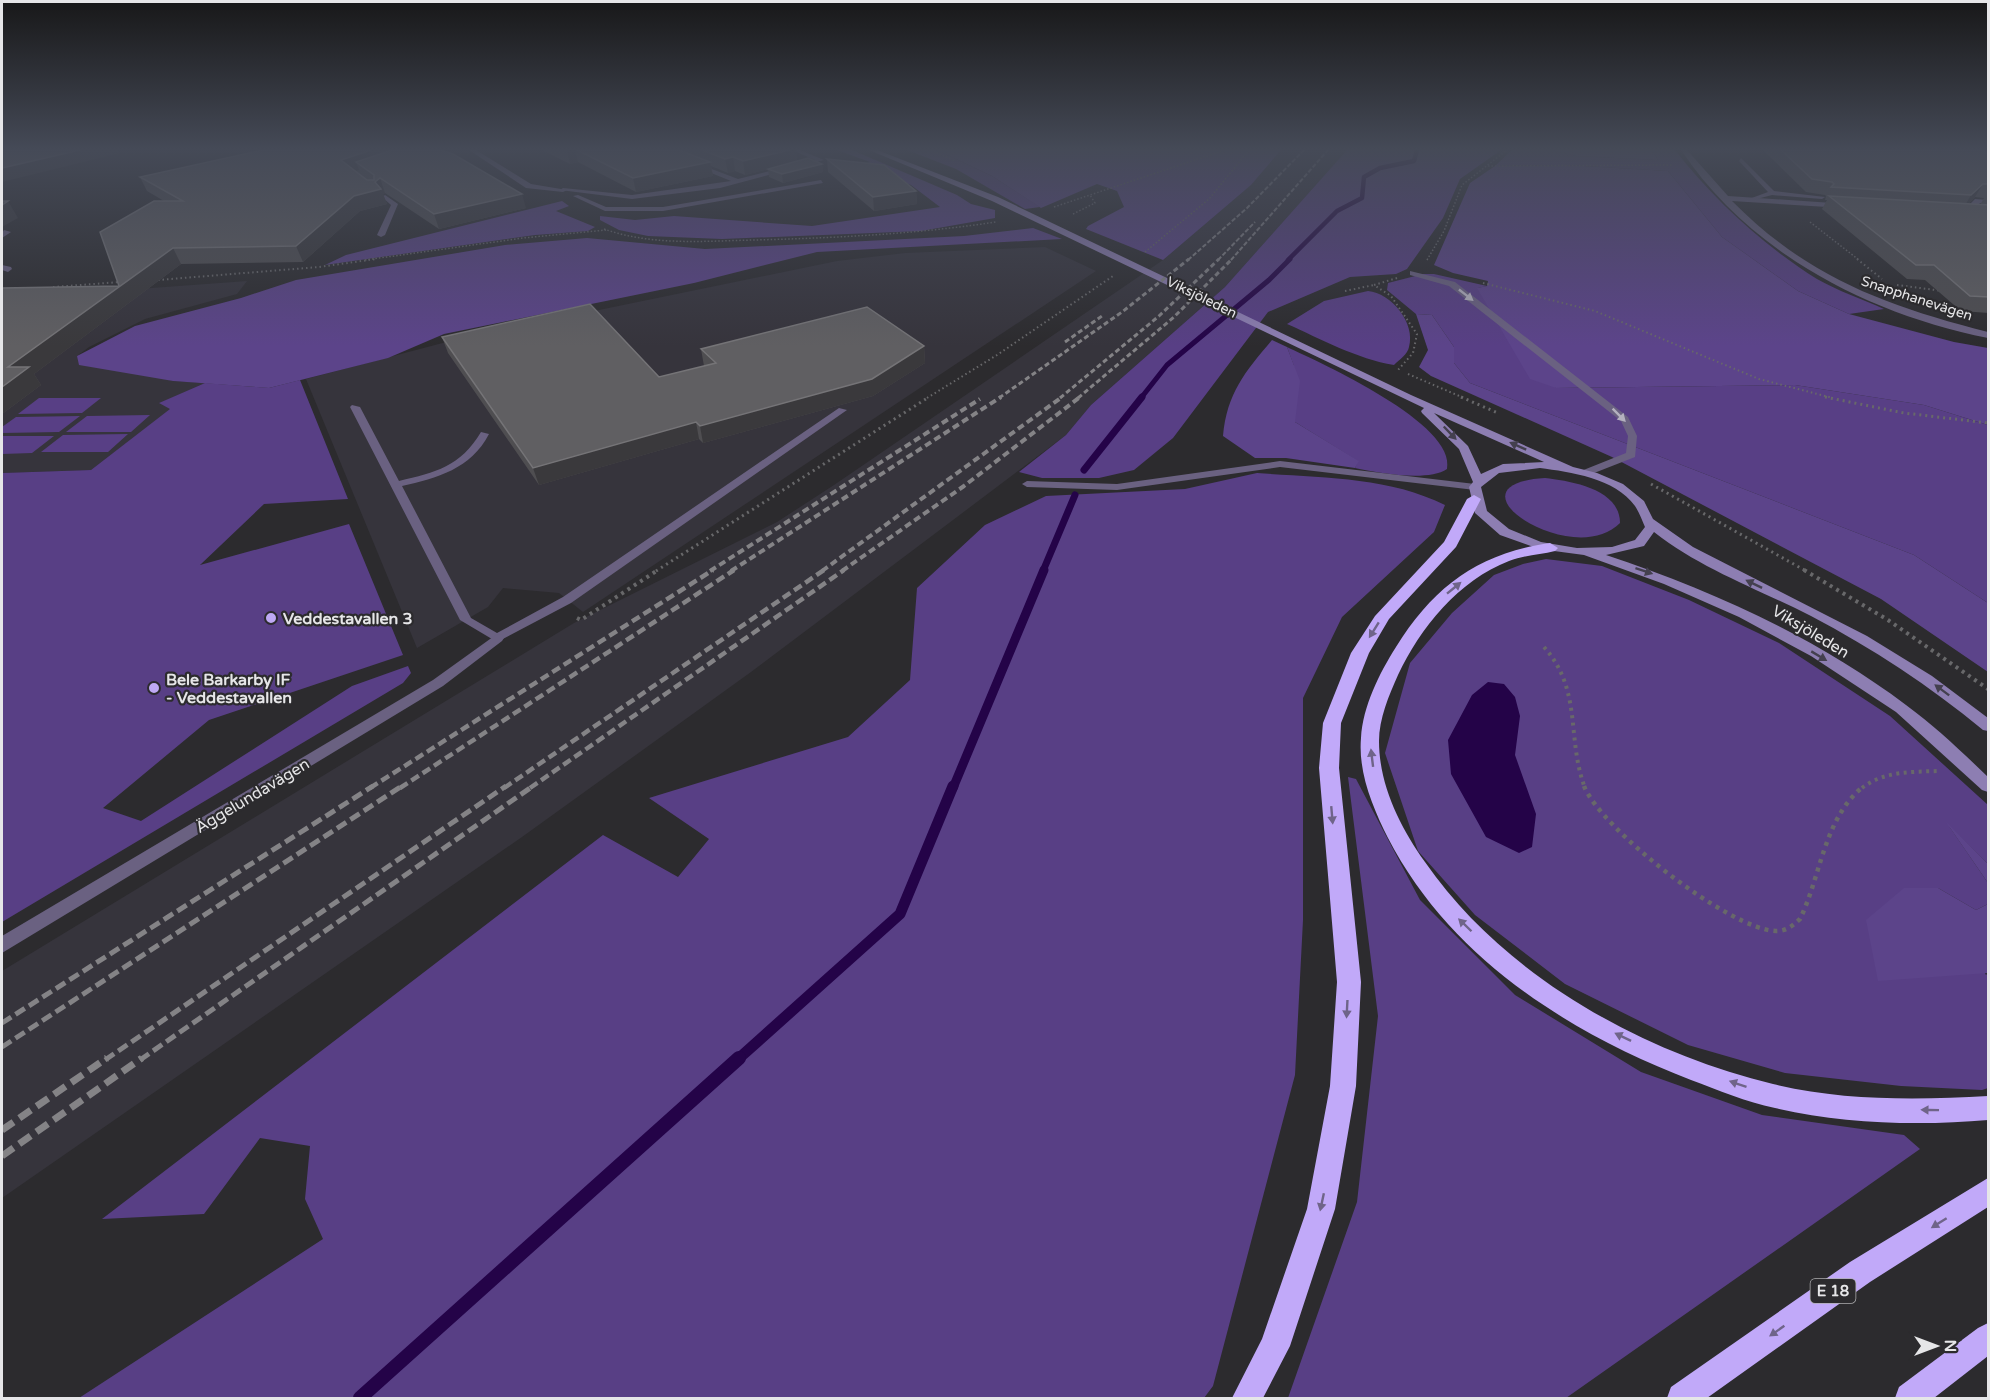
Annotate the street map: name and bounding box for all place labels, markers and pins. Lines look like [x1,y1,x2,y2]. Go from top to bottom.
place label: Veddestavallen 3 [283,609,412,629]
marker: Veddestavallen 3 [264,611,278,625]
place label: Bele Barkarby IF - Veddestavallen [166,670,292,708]
marker: Bele Barkarby IF - Veddestavallen [147,681,161,695]

